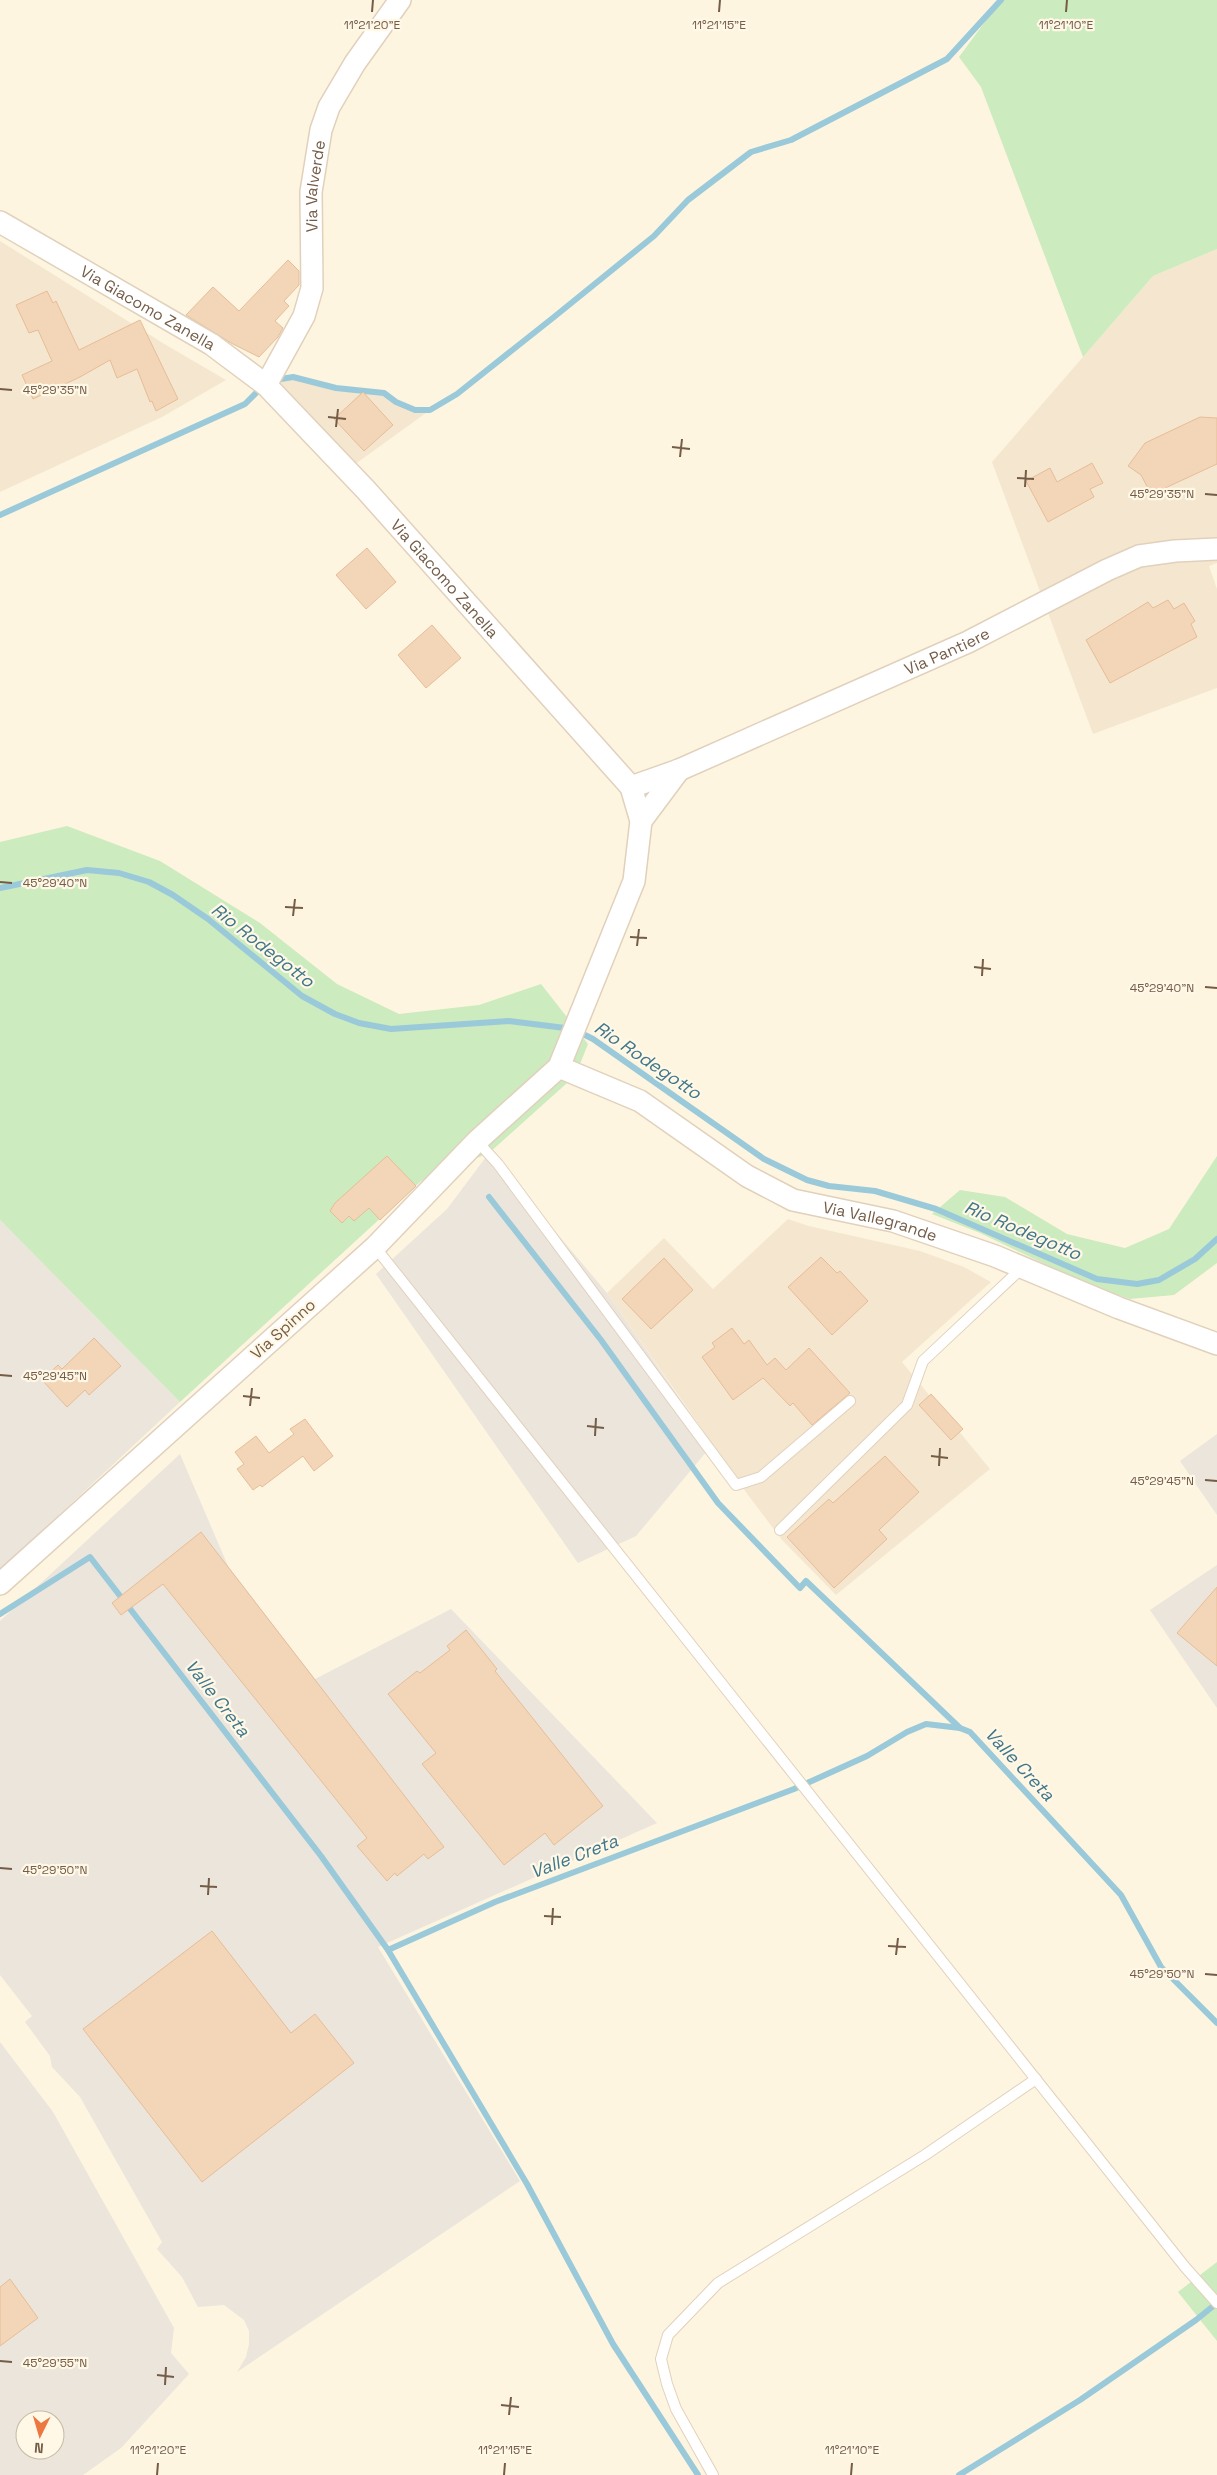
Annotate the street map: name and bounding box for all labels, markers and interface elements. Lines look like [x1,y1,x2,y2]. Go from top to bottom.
text: 11°21'20"E [344,17,401,33]
text: 11°21'15"E [692,17,746,33]
text: 11°21'10"E [1039,17,1093,33]
street label: Via Valverde [300,139,330,232]
street label: Via Giacomo Zanella [77,260,219,355]
text: 45°29'35"N [23,382,87,398]
text: 45°29'35"N [1130,486,1194,502]
street label: Via Giacomo Zanella [386,515,504,642]
street label: Via Pantiere [901,622,993,679]
text: 45°29'40"N [23,875,87,891]
water label: Rio Rodegotto [207,898,320,993]
text: 45°29'40"N [1130,980,1194,996]
water label: Rio Rodegotto [590,1016,707,1105]
water label: Rio Rodegotto [961,1195,1085,1265]
street label: Via Vallegrande [821,1196,940,1246]
street label: Via Spinno [246,1294,320,1364]
text: 45°29'45"N [23,1368,87,1384]
text: 45°29'45"N [1130,1473,1194,1489]
water label: Valle Creta [181,1655,256,1742]
water label: Valle Creta [980,1723,1060,1806]
water label: Valle Creta [527,1829,622,1883]
text: 45°29'50"N [23,1862,87,1878]
text: 45°29'50"N [1130,1966,1194,1982]
text: 45°29'55"N [23,2355,87,2371]
north arrow [15,2410,65,2460]
text: N [33,2439,44,2457]
text: 11°21'20"E [130,2442,187,2458]
text: 11°21'15"E [478,2442,532,2458]
text: 11°21'10"E [825,2442,879,2458]

